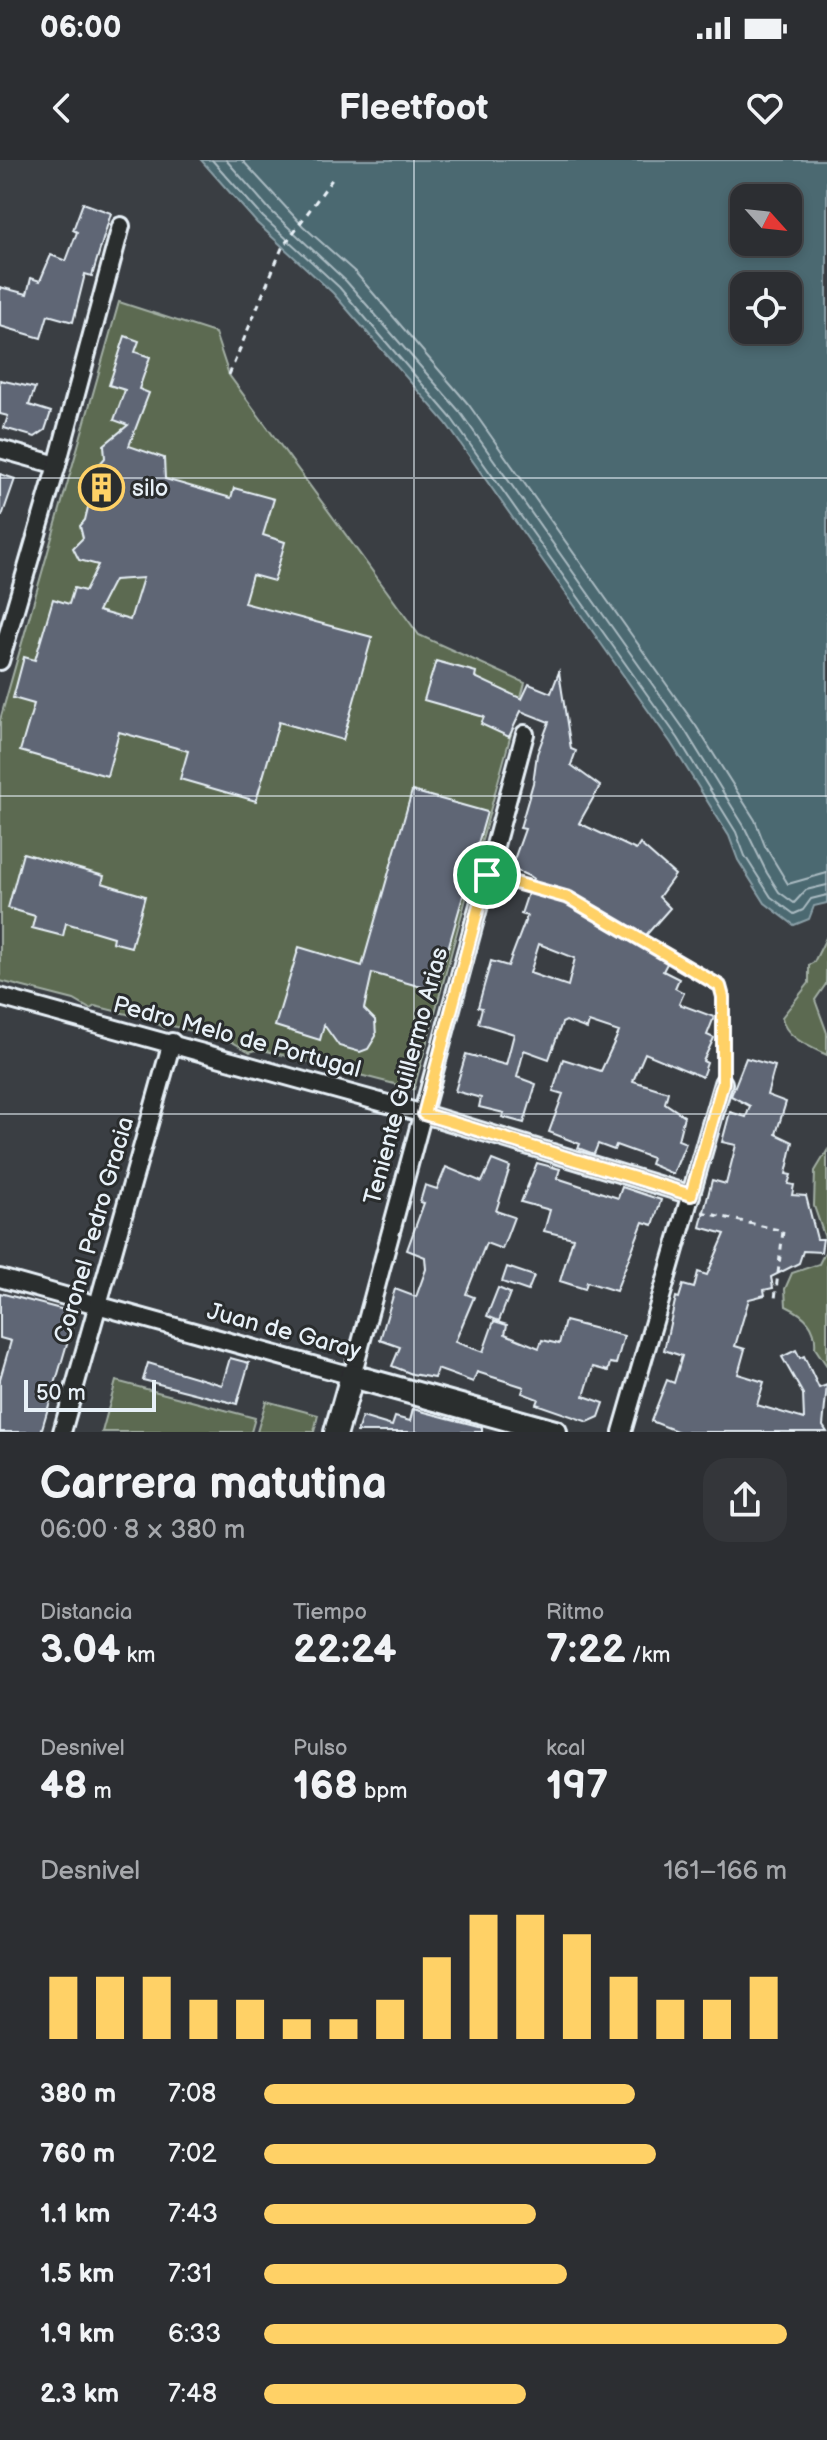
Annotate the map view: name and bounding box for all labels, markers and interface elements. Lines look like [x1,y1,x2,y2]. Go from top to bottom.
text: 06:00 [40,10,121,46]
icon: back [40,86,84,130]
icon: heart [743,86,787,130]
text: Fleetfoot [339,87,488,130]
north arrow [730,184,802,256]
map controls [730,184,802,344]
button: locate [730,272,802,344]
building icon: silo [77,464,125,512]
place label: silo [132,474,168,503]
pin [453,841,521,909]
icon: arrive [465,853,509,897]
street label: Teniente Guillermo Arias [358,944,454,1208]
street label: Pedro Melo de Portugal [110,990,364,1084]
street label: Coronel Pedro Gracia [48,1113,140,1347]
street label: Juan de Garay [204,1297,364,1366]
scale bar [24,1376,156,1412]
text: 50 m [36,1380,86,1407]
text: Carrera matutina [40,1458,387,1511]
button: share [703,1458,787,1542]
text: 06:00 · 8 × 380 m [40,1515,245,1546]
text: Distancia [40,1599,132,1626]
text: Tiempo [293,1599,367,1626]
text: Ritmo [546,1599,604,1626]
text: 3.04 [40,1626,121,1674]
text: 22:24 [293,1626,396,1674]
text: 7:22 [546,1626,626,1674]
text: km [121,1642,156,1669]
text: /km [626,1642,670,1669]
text: Desnivel [40,1735,125,1762]
text: Pulso [293,1735,347,1762]
text: kcal [546,1735,585,1762]
text: 48 [40,1762,88,1810]
text: 168 [293,1762,358,1810]
text: 197 [546,1762,608,1810]
text: m [88,1778,112,1805]
text: bpm [358,1778,407,1805]
text: Desnivel [40,1856,140,1887]
text: 161–166 m [663,1856,787,1887]
text: 380 m [40,2079,116,2110]
text: 7:08 [168,2079,216,2110]
text: 760 m [40,2139,115,2170]
text: 7:02 [168,2139,217,2170]
text: 1.1 km [40,2199,110,2230]
text: 7:43 [168,2199,218,2230]
text: 1.5 km [40,2259,115,2290]
text: 7:31 [168,2259,212,2290]
text: 1.9 km [40,2319,115,2350]
text: 6:33 [168,2319,221,2350]
text: 2.3 km [40,2379,119,2410]
text: 7:48 [168,2379,217,2410]

